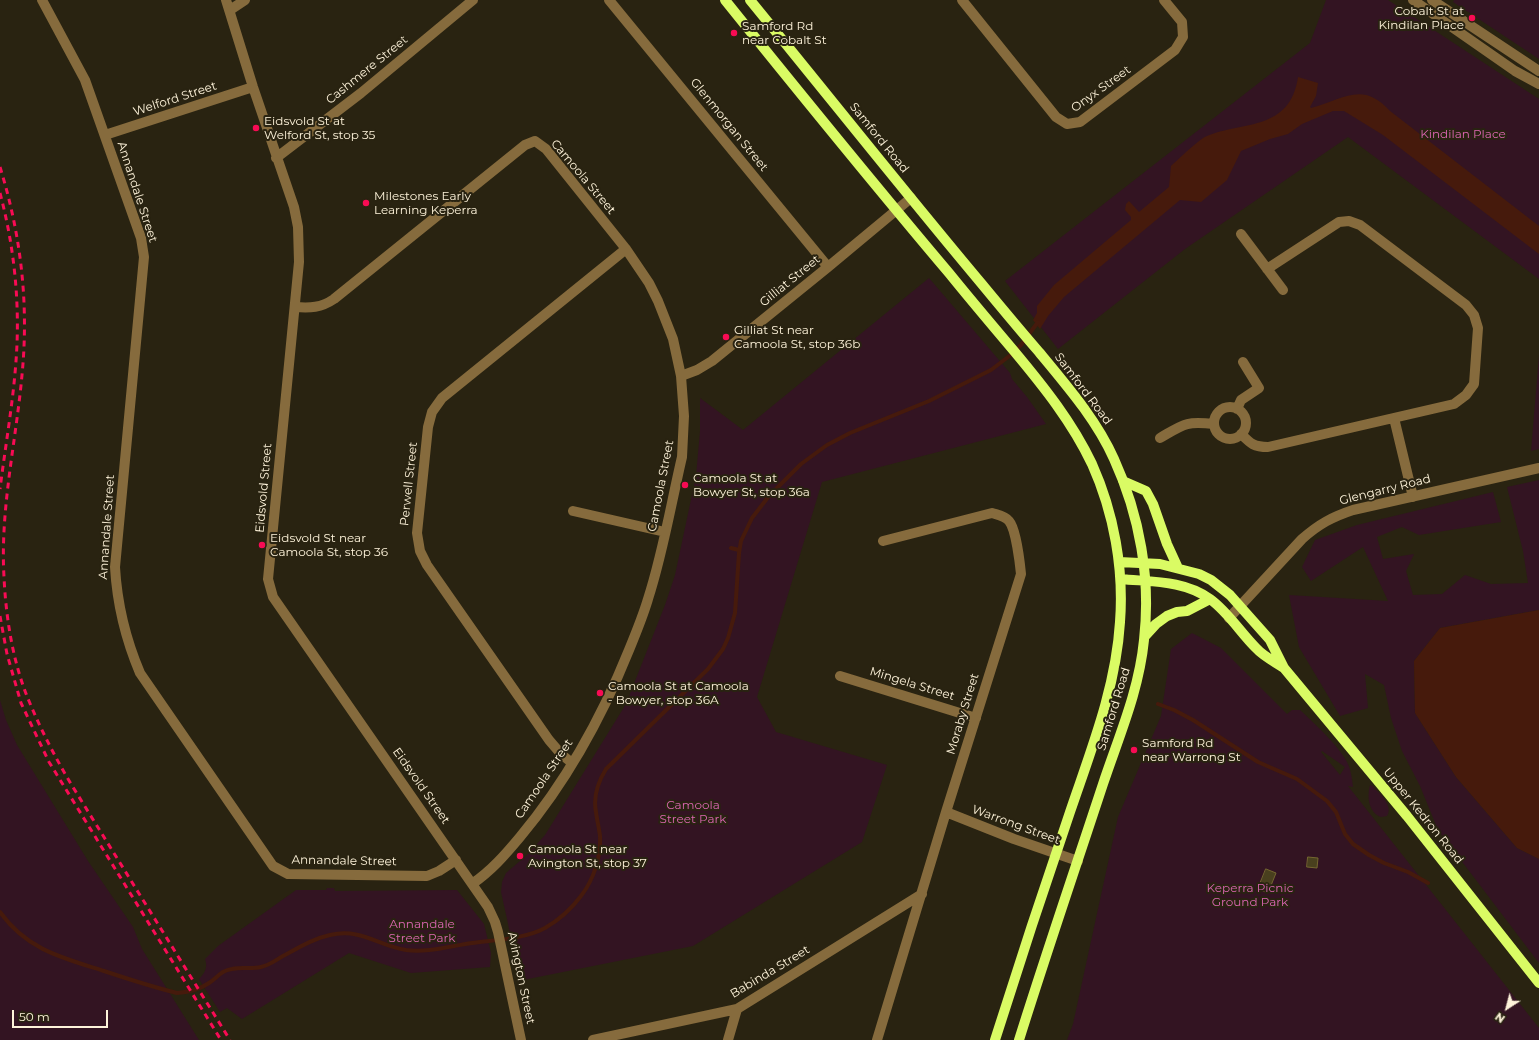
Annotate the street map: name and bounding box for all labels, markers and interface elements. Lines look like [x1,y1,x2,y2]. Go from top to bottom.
place label: Cobalt St at Kindilan Place [1378,4,1464,32]
marker: Cobalt St at Kindilan Place [1467,13,1477,23]
place label: Samford Rd near Cobalt St [742,19,827,47]
marker: Samford Rd near Cobalt St [729,28,739,38]
street label: Cashmere Street [323,33,411,107]
street label: Onyx Street [1068,63,1134,115]
street label: Glenmorgan Street [687,76,771,174]
street label: Welford Street [131,79,219,119]
street label: Samford Road [846,100,912,176]
place label: Eidsvold St at Welford St, stop 35 [264,114,375,142]
marker: Eidsvold St at Welford St, stop 35 [251,123,261,133]
park label: Kindilan Place [1420,127,1506,141]
street label: Camoola Street [548,137,618,217]
street label: Annandale Street [114,140,160,244]
place label: Milestones Early Learning Keperra [374,189,478,217]
marker: Milestones Early Learning Keperra [361,198,371,208]
street label: Gilliat Street [757,252,823,310]
place label: Gilliat St near Camoola St, stop 36b [734,323,860,351]
marker: Gilliat St near Camoola St, stop 36b [721,332,731,342]
street label: Samford Road [1051,350,1115,428]
street label: Camoola Street [645,439,677,533]
street label: Perwell Street [397,441,421,527]
street label: Eidsvold Street [253,443,275,533]
place label: Camoola St at Bowyer St, stop 36a [693,471,810,499]
street label: Glengarry Road [1338,472,1432,508]
street label: Annandale Street [96,474,118,580]
marker: Camoola St at Bowyer St, stop 36a [680,480,690,490]
place label: Eidsvold St near Camoola St, stop 36 [270,531,388,559]
marker: Eidsvold St near Camoola St, stop 36 [257,540,267,550]
street label: Mingela Street [868,664,956,704]
street label: Samford Road [1095,666,1133,752]
street label: Moraby Street [944,672,982,756]
place label: Camoola St at Camoola - Bowyer, stop 36A [608,679,749,707]
marker: Camoola St at Camoola - Bowyer, stop 36A [595,688,605,698]
street label: Camoola Street [512,736,576,822]
place label: Samford Rd near Warrong St [1142,736,1241,764]
street label: Eidsvold Street [389,745,453,827]
marker: Samford Rd near Warrong St [1129,745,1139,755]
street label: Upper Kedron Road [1380,765,1466,867]
park label: Camoola Street Park [660,798,726,826]
street label: Warrong Street [970,802,1062,848]
place label: Camoola St near Avington St, stop 37 [528,842,647,870]
marker: Camoola St near Avington St, stop 37 [515,851,525,861]
street label: Annandale Street [291,853,397,869]
park label: Keperra Picnic Ground Park [1207,881,1293,909]
park label: Annandale Street Park [389,917,455,945]
street label: Avington Street [504,931,538,1025]
street label: Babinda Street [728,943,812,1001]
north arrow [1487,988,1527,1028]
scale bar [14,1002,110,1028]
text: 50 m [19,1009,50,1024]
text: N [1492,1009,1508,1026]

